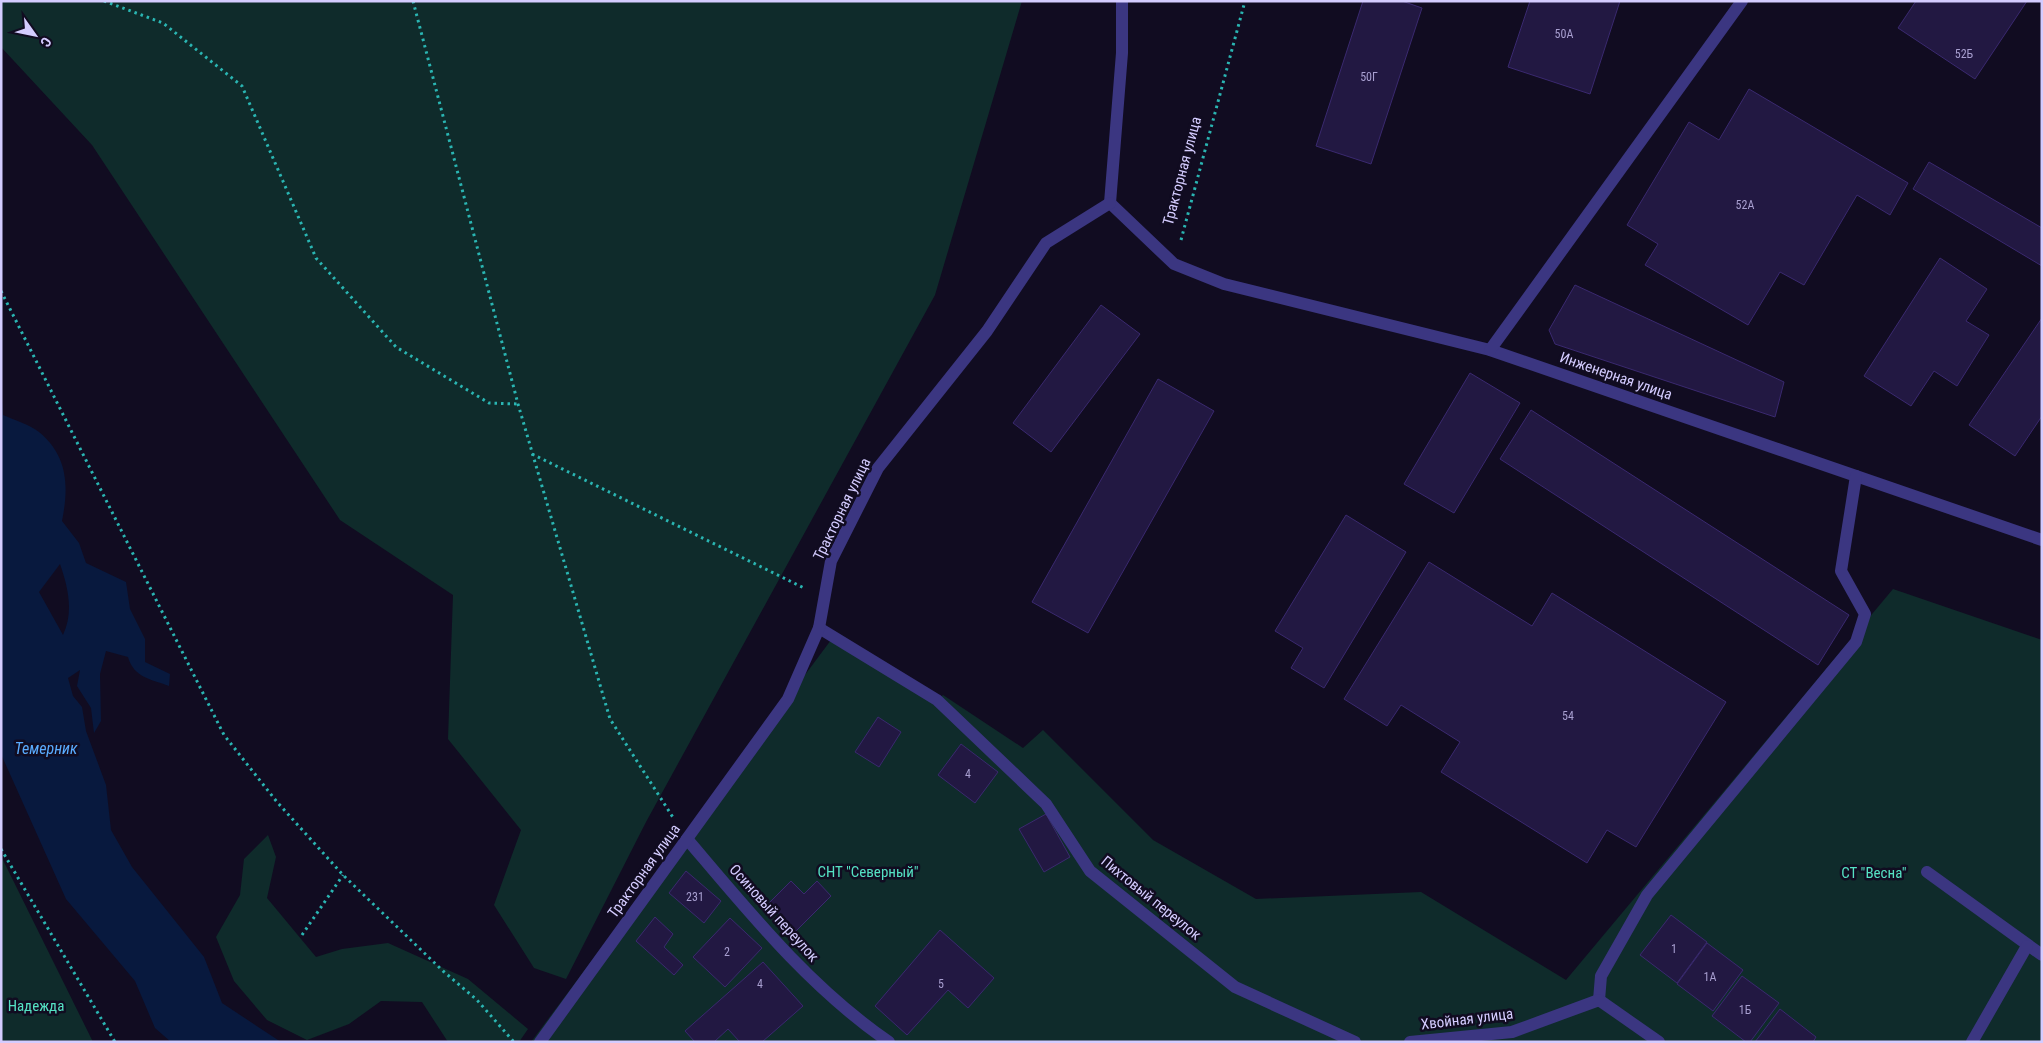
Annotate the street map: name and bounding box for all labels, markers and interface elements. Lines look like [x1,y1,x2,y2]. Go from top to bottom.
north arrow [10,10,60,60]
house number: 50А [1555,27,1573,41]
text: С [37,34,55,50]
house number: 52Б [1955,47,1974,61]
house number: 50Г [1360,70,1378,84]
street label: Тракторная улица [1159,115,1205,227]
house number: 52А [1736,198,1754,212]
street label: Инженерная улица [1557,348,1675,404]
street label: Тракторная улица [809,455,875,563]
house number: 54 [1562,709,1574,723]
water label: Темерник [15,739,78,758]
house number: 4 [965,767,971,781]
street label: Тракторная улица [604,821,684,921]
street label: Пихтовый переулок [1097,852,1205,944]
street label: Осиновый переулок [726,861,822,965]
park label: СНТ "Северный" [817,863,919,881]
park label: СТ "Весна" [1841,864,1907,882]
house number: 231 [686,890,704,904]
house number: 1 [1671,942,1677,956]
house number: 2 [724,945,730,959]
house number: 1А [1704,970,1717,984]
house number: 4 [757,977,763,991]
house number: 5 [938,977,944,991]
park label: Надежда [8,997,64,1015]
house number: 1Б [1739,1003,1752,1017]
street label: Хвойная улица [1420,1004,1514,1034]

